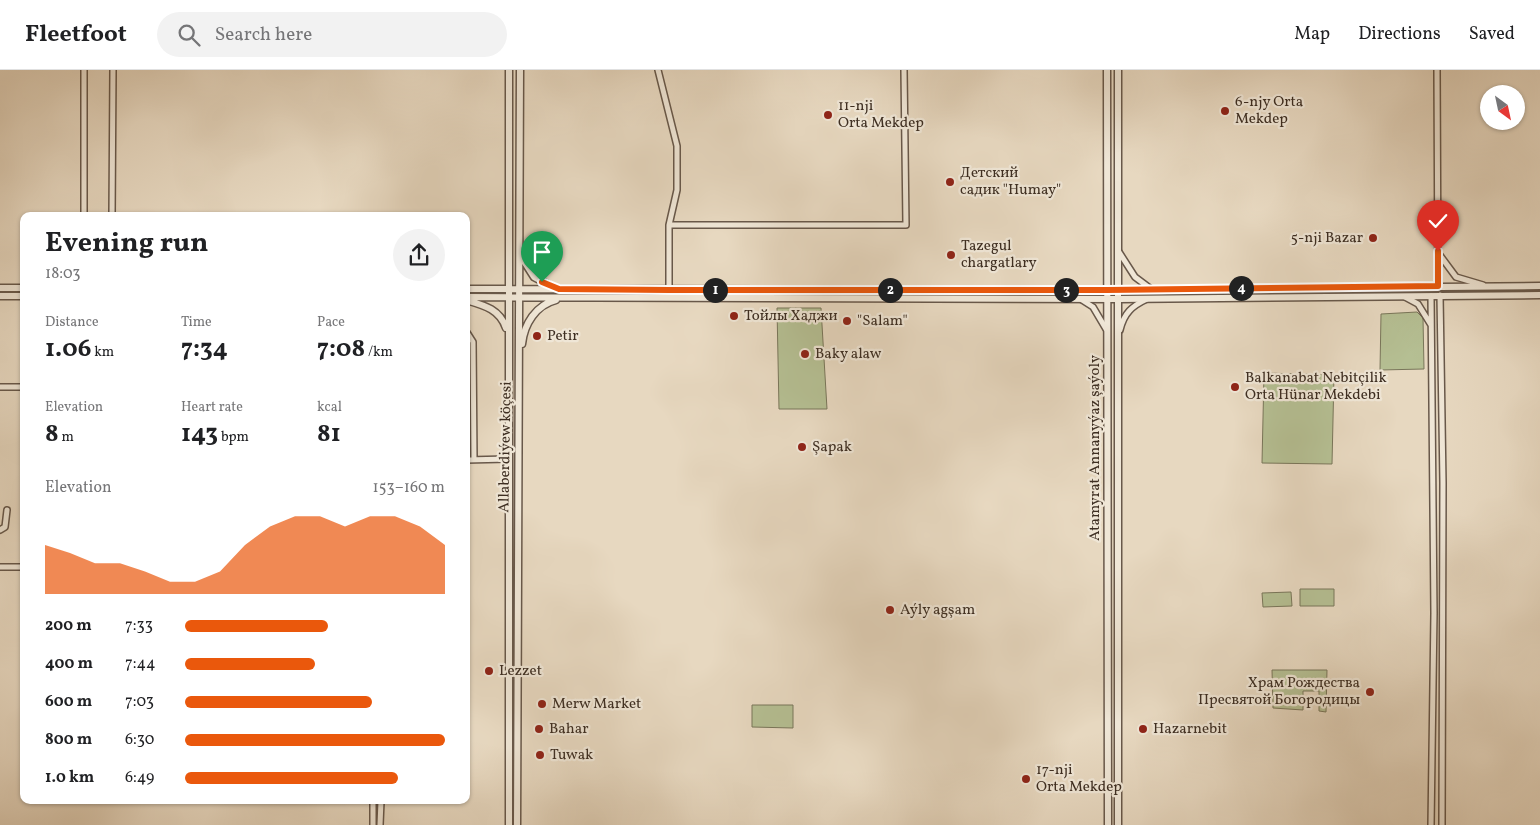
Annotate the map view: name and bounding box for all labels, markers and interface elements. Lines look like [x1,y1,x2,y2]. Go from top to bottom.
search box [157,12,507,57]
text: Fleetfoot [25,18,127,52]
icon: search [175,21,203,49]
text: Search here [215,22,312,48]
text: Map [1294,22,1330,47]
text: Directions [1358,22,1441,47]
text: Saved [1469,22,1515,47]
north arrow [1480,85,1525,130]
map controls [1480,85,1525,130]
place label: 6-njy Orta Mekdep [1235,92,1303,130]
place label: 11-nji Orta Mekdep [838,96,924,134]
marker: 6-njy Orta Mekdep [1219,105,1231,117]
marker: 11-nji Orta Mekdep [822,109,834,121]
place label: Детский садик "Humay" [960,163,1061,201]
marker: Детский садик "Humay" [944,176,956,188]
pin [1417,200,1459,251]
icon: check [1424,207,1452,235]
text: Evening run [45,224,209,263]
place label: 5-nji Bazar [1291,228,1363,249]
button: share [393,229,445,281]
pin [521,231,563,282]
marker: 5-nji Bazar [1367,232,1379,244]
place label: Tazegul chargatlary [961,236,1037,274]
icon: arrive [528,238,556,266]
marker: Tazegul chargatlary [945,249,957,261]
text: 18:03 [45,263,81,285]
pin: 4 [1228,276,1254,300]
pin: 1 [702,278,728,302]
pin: 2 [878,278,902,302]
pin: 3 [1054,278,1078,302]
text: 4 [1237,279,1246,298]
text: 1 [713,281,718,300]
text: 2 [887,281,894,300]
text: 3 [1063,281,1070,300]
place label: Тойлы Хаджи [744,306,838,327]
marker: Тойлы Хаджи [728,310,740,322]
place label: "Salam" [857,311,908,332]
text: Distance [45,313,99,332]
text: Time [181,313,212,332]
text: Pace [317,313,345,332]
marker: "Salam" [841,315,853,327]
place label: Petir [547,326,579,347]
marker: Petir [531,330,543,342]
text: 1.06 [45,332,91,367]
text: 7:34 [181,332,228,367]
text: 7:08 [317,332,365,367]
text: km [91,343,114,362]
text: /km [365,343,393,362]
place label: Baky alaw [815,344,882,365]
marker: Baky alaw [799,348,811,360]
street label: Atamyrat Annanyýaz şaýoly [1085,355,1106,541]
place label: Balkanabat Nebitçilik Orta Hünar Mekdebi [1245,368,1387,406]
street label: Allaberdiýew köçesi [494,381,518,513]
marker: Balkanabat Nebitçilik Orta Hünar Mekdebi [1229,381,1241,393]
text: Elevation [45,398,103,417]
text: Heart rate [181,398,243,417]
text: kcal [317,398,342,417]
text: 8 [45,417,59,452]
text: 143 [181,417,218,452]
text: 81 [317,417,341,452]
text: m [59,428,74,447]
text: bpm [218,428,249,447]
place label: Şapak [812,437,852,458]
marker: Şapak [796,441,808,453]
text: Elevation [45,477,112,499]
text: 153–160 m [373,477,445,499]
place label: Aýly agşam [900,600,975,621]
marker: Aýly agşam [884,604,896,616]
text: 200 m [45,615,92,637]
text: 7:33 [125,615,153,637]
text: 400 m [45,653,93,675]
text: 7:44 [125,653,156,675]
place label: Lezzet [499,661,542,682]
marker: Lezzet [483,665,495,677]
place label: Храм Рождества Пресвятой Богородицы [1198,673,1360,711]
marker: Храм Рождества Пресвятой Богородицы [1364,686,1376,698]
text: 600 m [45,691,92,713]
text: 7:03 [125,691,154,713]
place label: Merw Market [552,694,641,715]
marker: Merw Market [536,698,548,710]
place label: Bahar [549,719,589,740]
place label: Hazarnebit [1153,719,1227,740]
marker: Bahar [533,723,545,735]
marker: Hazarnebit [1137,723,1149,735]
text: 800 m [45,729,92,751]
text: 6:30 [125,729,154,751]
place label: Tuwak [550,745,593,766]
marker: Tuwak [534,749,546,761]
place label: 17-nji Orta Mekdep [1036,760,1122,798]
text: 1.0 km [45,767,94,789]
text: 6:49 [125,767,154,789]
marker: 17-nji Orta Mekdep [1020,773,1032,785]

